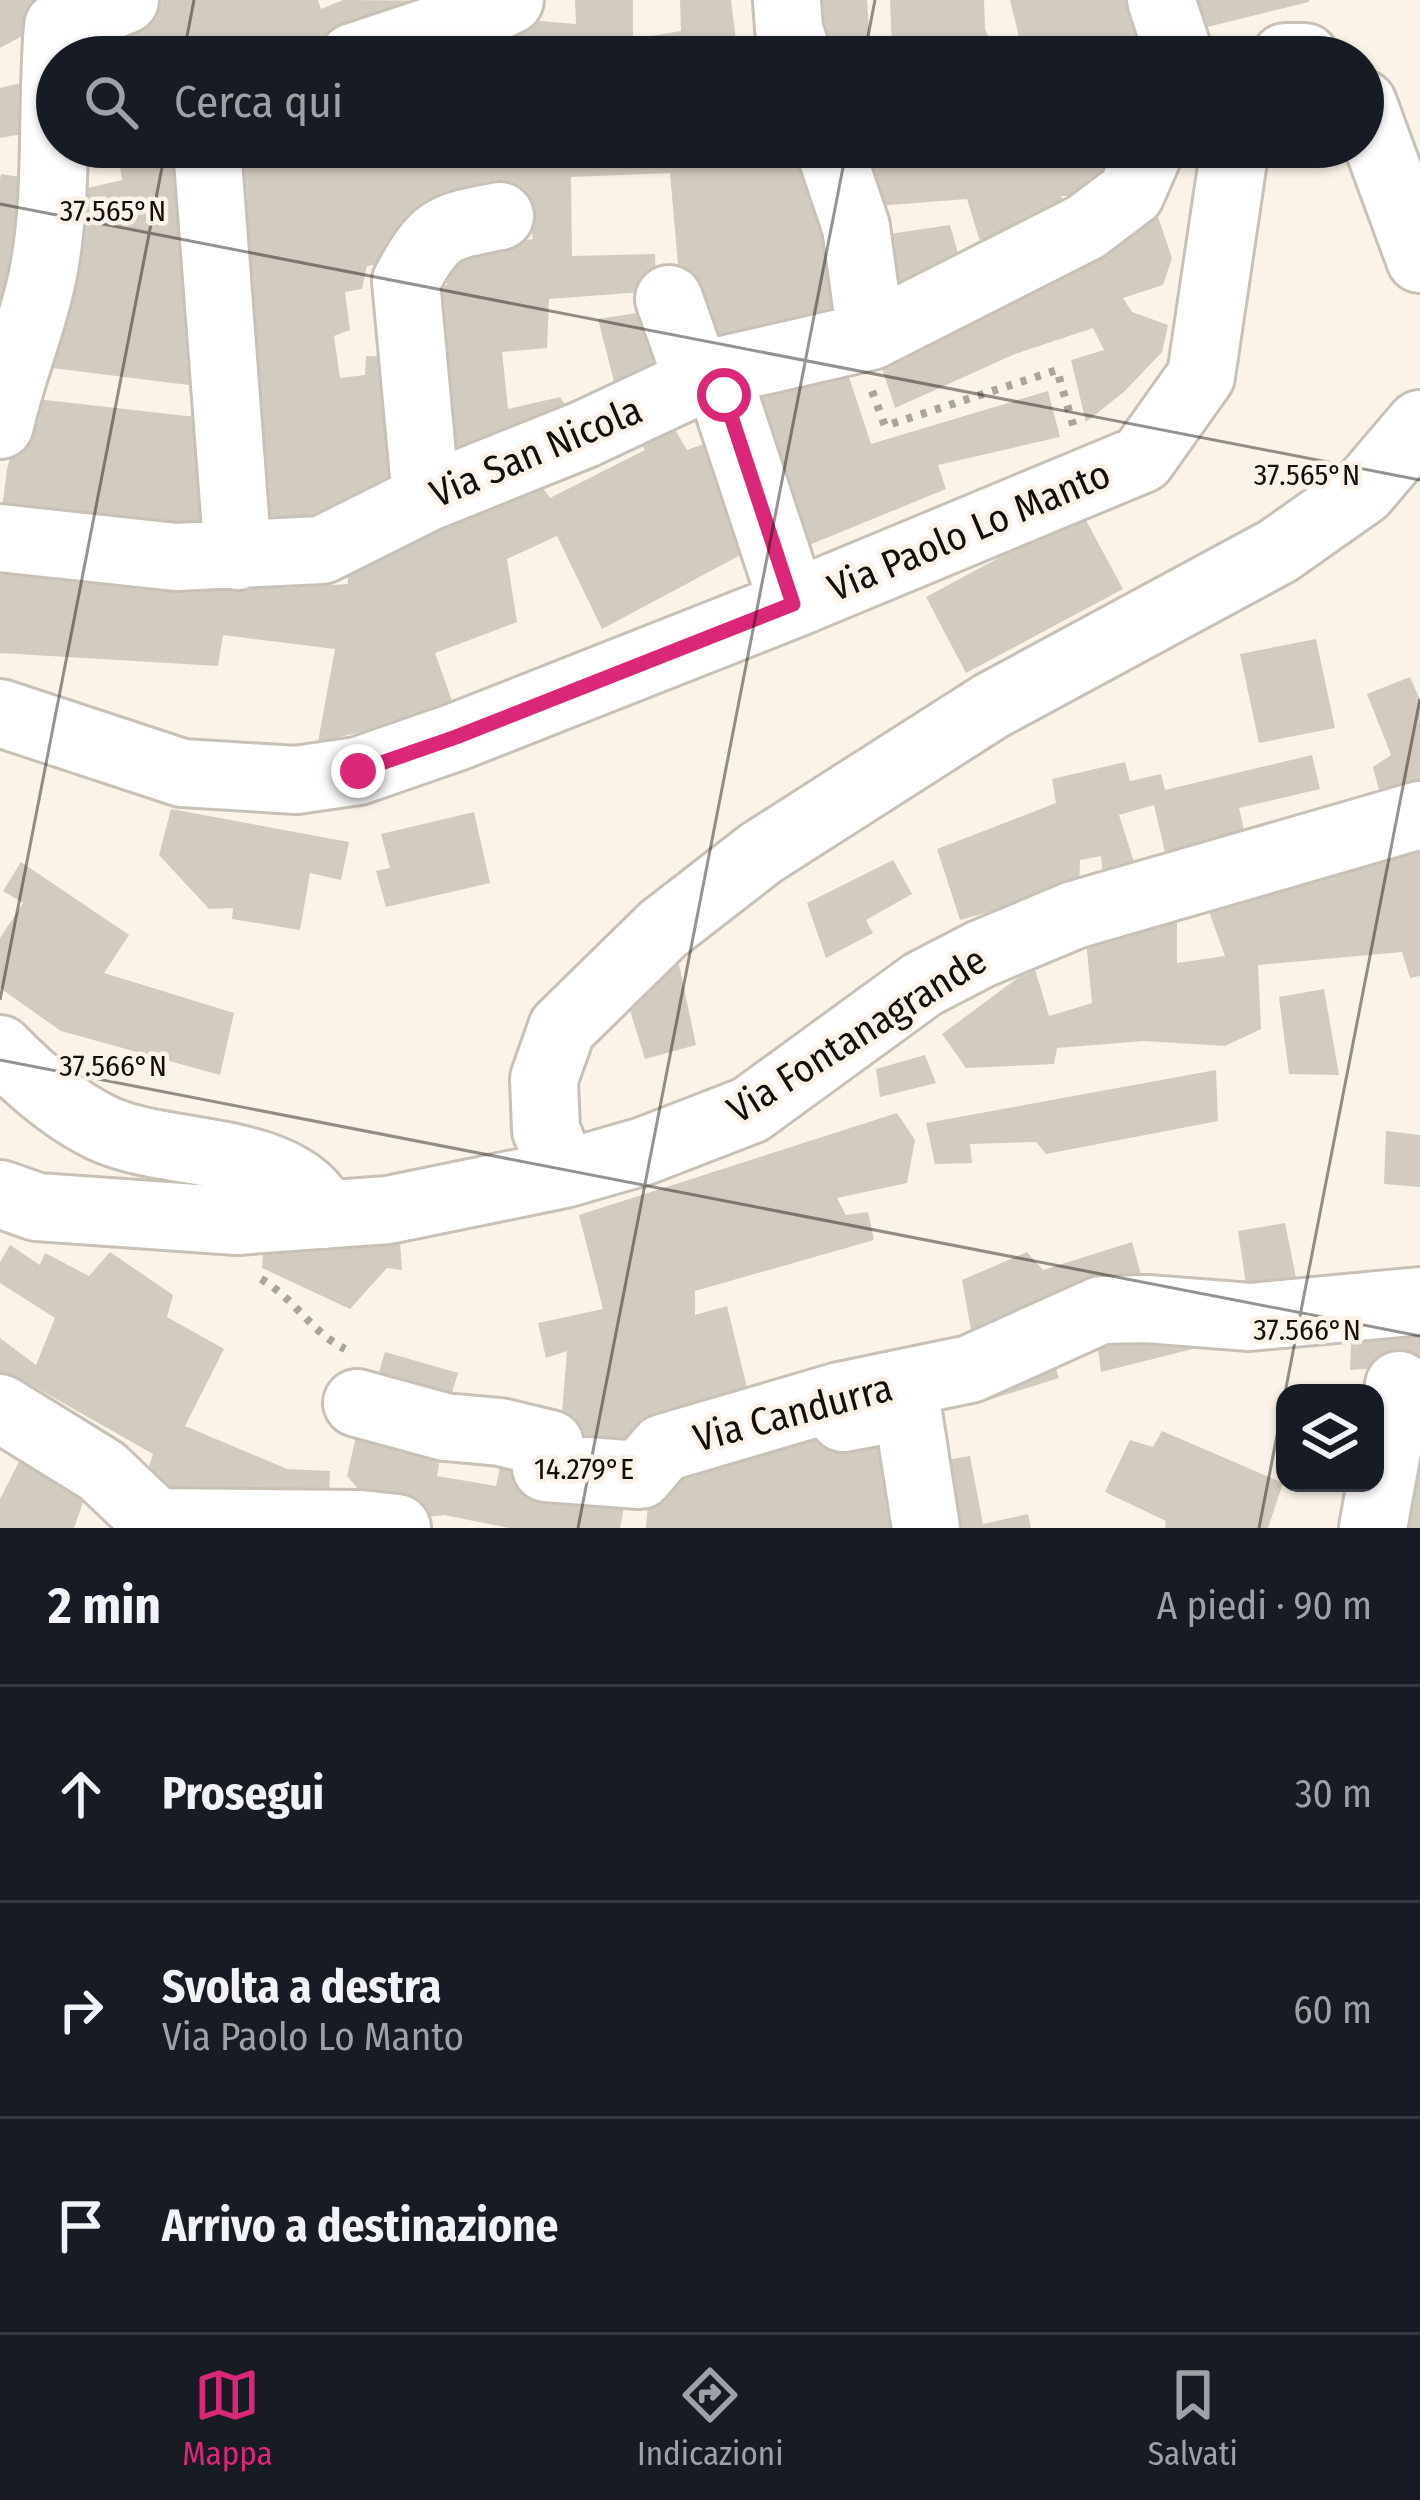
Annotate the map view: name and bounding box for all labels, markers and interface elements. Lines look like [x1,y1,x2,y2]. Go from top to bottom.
search box [36,36,1384,168]
icon: search [78,69,144,135]
text: Cerca qui [174,75,343,129]
text: 37.565°N [60,193,166,229]
route start [697,368,751,422]
street label: Via San Nicola [423,387,649,517]
street label: Via Paolo Lo Manto [821,451,1117,611]
text: 37.565°N [1254,457,1360,493]
route end [331,744,385,798]
street label: Via Fontanagrande [719,937,995,1133]
text: 37.566°N [59,1048,167,1084]
text: 37.566°N [1253,1312,1361,1348]
street label: Via Candurra [689,1364,897,1462]
map controls [1276,1384,1384,1492]
button: layers [1276,1384,1384,1492]
text: 14.279°E [534,1451,634,1487]
text: 2 min [48,1575,161,1637]
text: A piedi · 90 m [1157,1583,1372,1629]
icon: ahead [48,1761,114,1827]
text: Prosegui [162,1767,324,1821]
text: 30 m [1295,1771,1372,1817]
text: Svolta a destra [162,1960,441,2014]
icon: right [48,1977,114,2043]
text: 60 m [1293,1987,1372,2033]
text: Via Paolo Lo Manto [162,2014,464,2060]
icon: arrive [48,2193,114,2259]
text: Arrivo a destinazione [162,2199,558,2253]
tab: Mappa [182,2362,273,2474]
tab: Indicazioni [637,2362,783,2474]
tab: Salvati [1148,2362,1238,2474]

